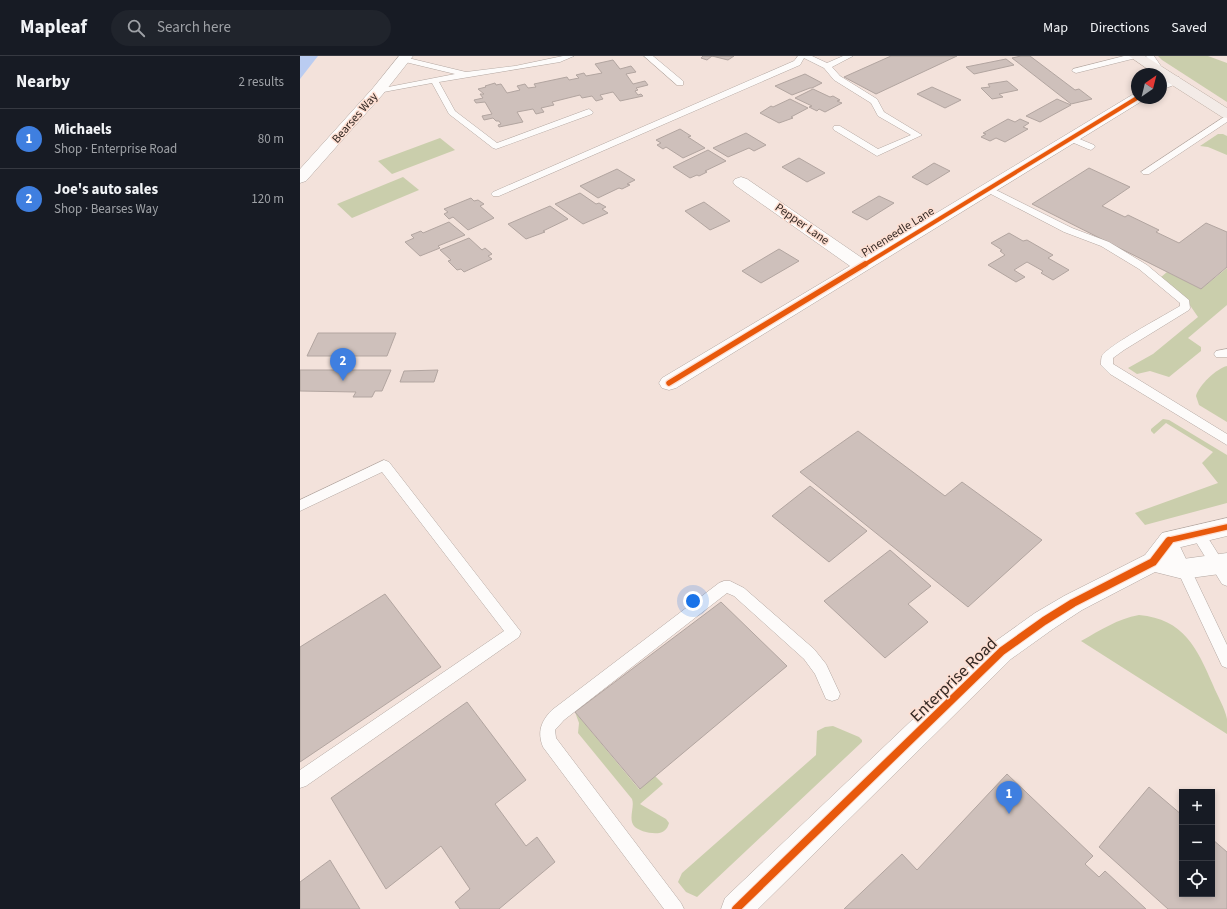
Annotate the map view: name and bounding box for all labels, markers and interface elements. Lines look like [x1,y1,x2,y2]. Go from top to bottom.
search box [111,10,391,46]
text: Mapleaf [20,14,87,41]
icon: search [125,17,147,39]
text: Search here [157,17,231,38]
text: Map [1043,18,1068,38]
text: Directions [1090,18,1149,38]
text: Saved [1171,18,1207,38]
north arrow [1131,68,1167,104]
text: Nearby [16,70,70,94]
text: 2 results [239,73,284,91]
street label: Bearses Way [328,89,382,147]
text: Michaels [54,119,112,140]
text: 1 [26,130,32,148]
text: 80 m [258,130,284,148]
text: Shop · Enterprise Road [54,140,177,158]
text: Joe's auto sales [54,179,158,200]
text: 2 [26,190,32,208]
text: 120 m [251,190,284,208]
street label: Pepper Lane [771,199,833,249]
text: Shop · Bearses Way [54,200,158,218]
street label: Pineneedle Lane [858,203,938,261]
pin: 2 [330,348,356,381]
your location [683,591,703,611]
street label: Enterprise Road [905,632,1003,728]
pin: 1 [996,781,1022,814]
map controls [1179,789,1215,897]
button: + [1179,789,1215,825]
button: − [1179,825,1215,861]
button: locate [1179,861,1215,897]

